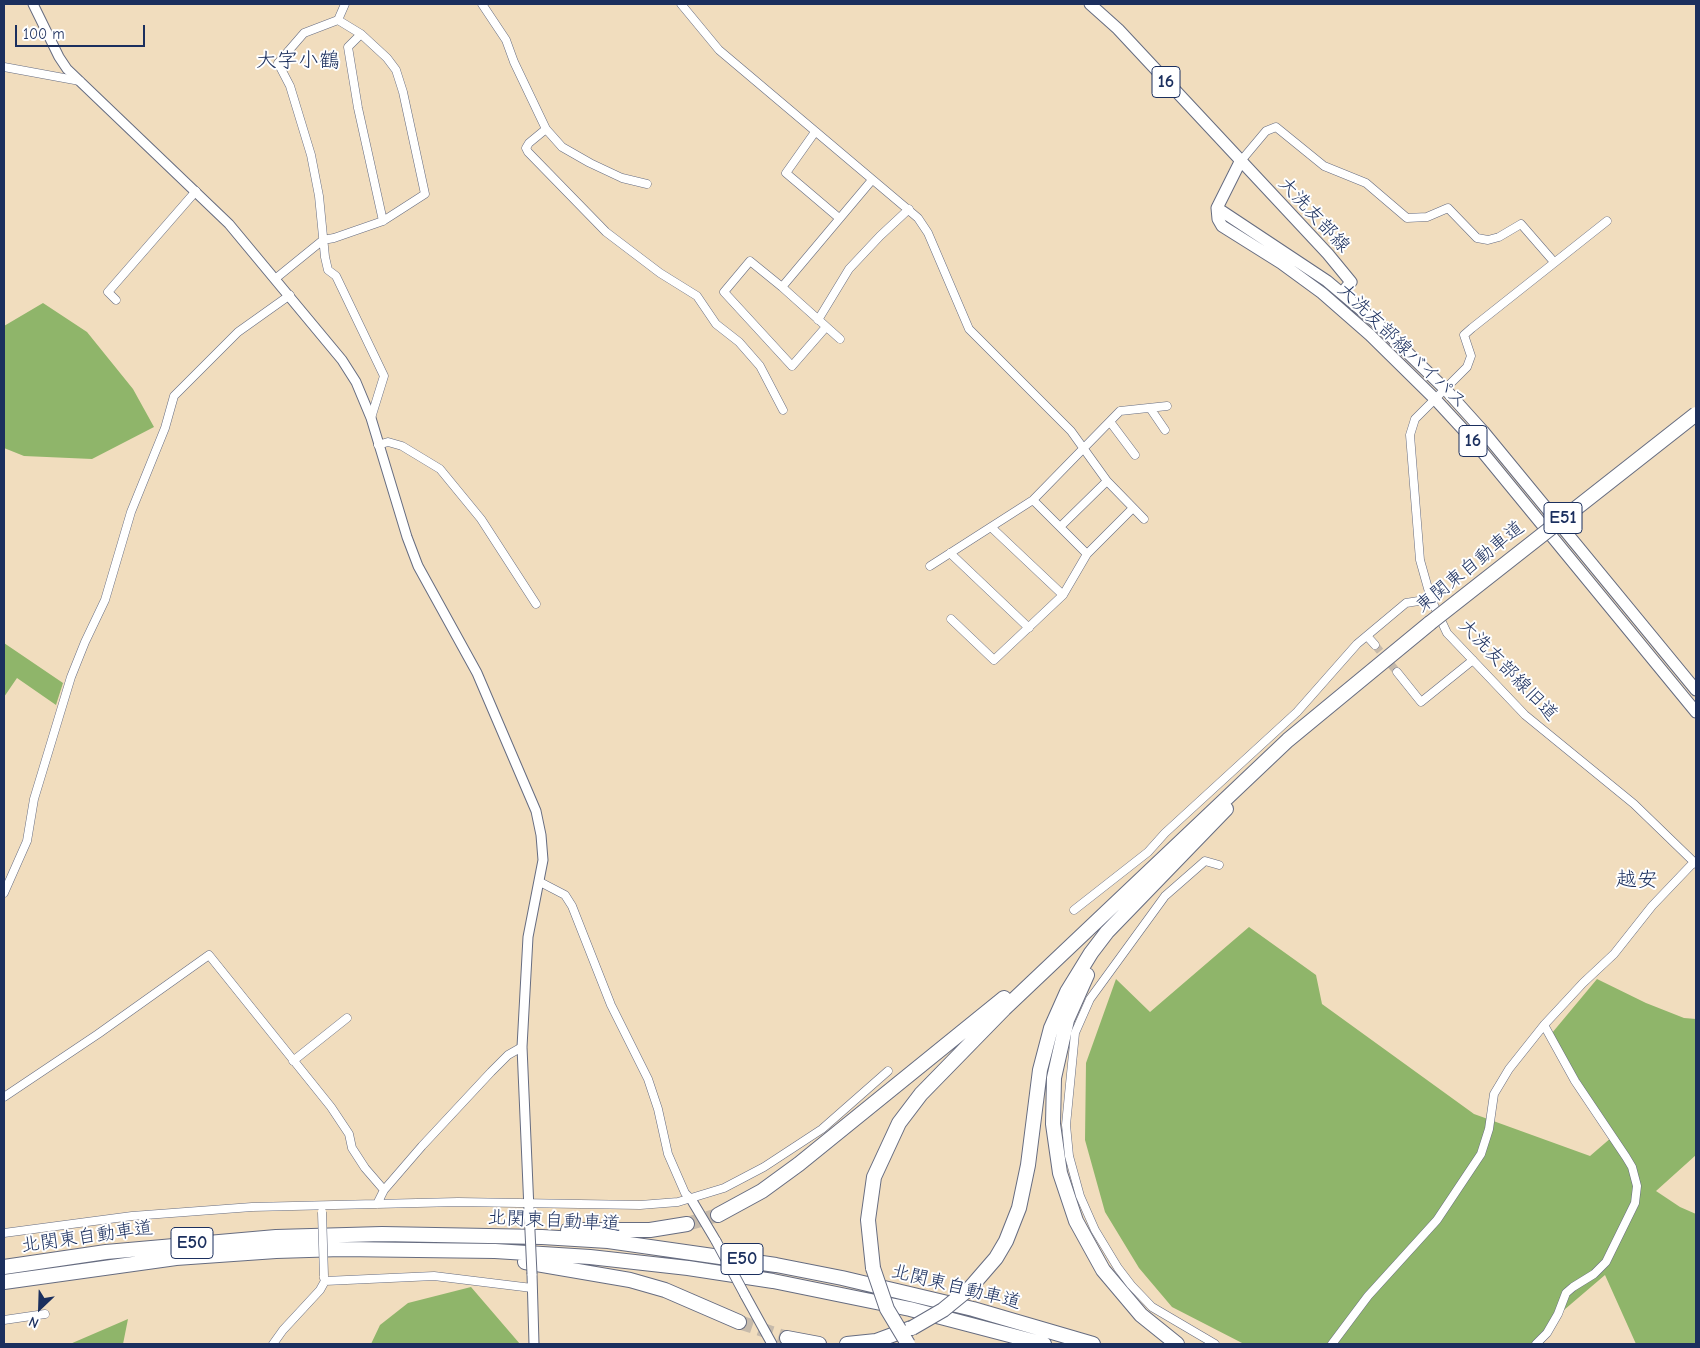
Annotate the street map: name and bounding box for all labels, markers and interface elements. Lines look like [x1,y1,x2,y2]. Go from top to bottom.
scale bar [18,15,148,47]
text: 100 m [23,25,65,43]
district label: 大字小鶴 [256,48,340,74]
road number: 16 [1152,66,1180,98]
street label: 大洗友部線 [1273,172,1355,258]
street label: 大洗友部線バイパス [1333,278,1471,414]
road number: 16 [1459,426,1487,456]
road number: E51 [1544,502,1582,534]
street label: 東関東自動車道 [1411,516,1529,618]
street label: 大洗友部線旧道 [1454,614,1562,726]
district label: 越安 [1616,867,1658,893]
street label: 北関東自動車道 [487,1206,621,1236]
street label: 北関東自動車道 [20,1216,154,1258]
road number: E50 [171,1228,213,1258]
road number: E50 [721,1244,763,1274]
street label: 北関東自動車道 [889,1260,1023,1314]
north arrow [15,1283,65,1333]
text: N [26,1313,41,1332]

